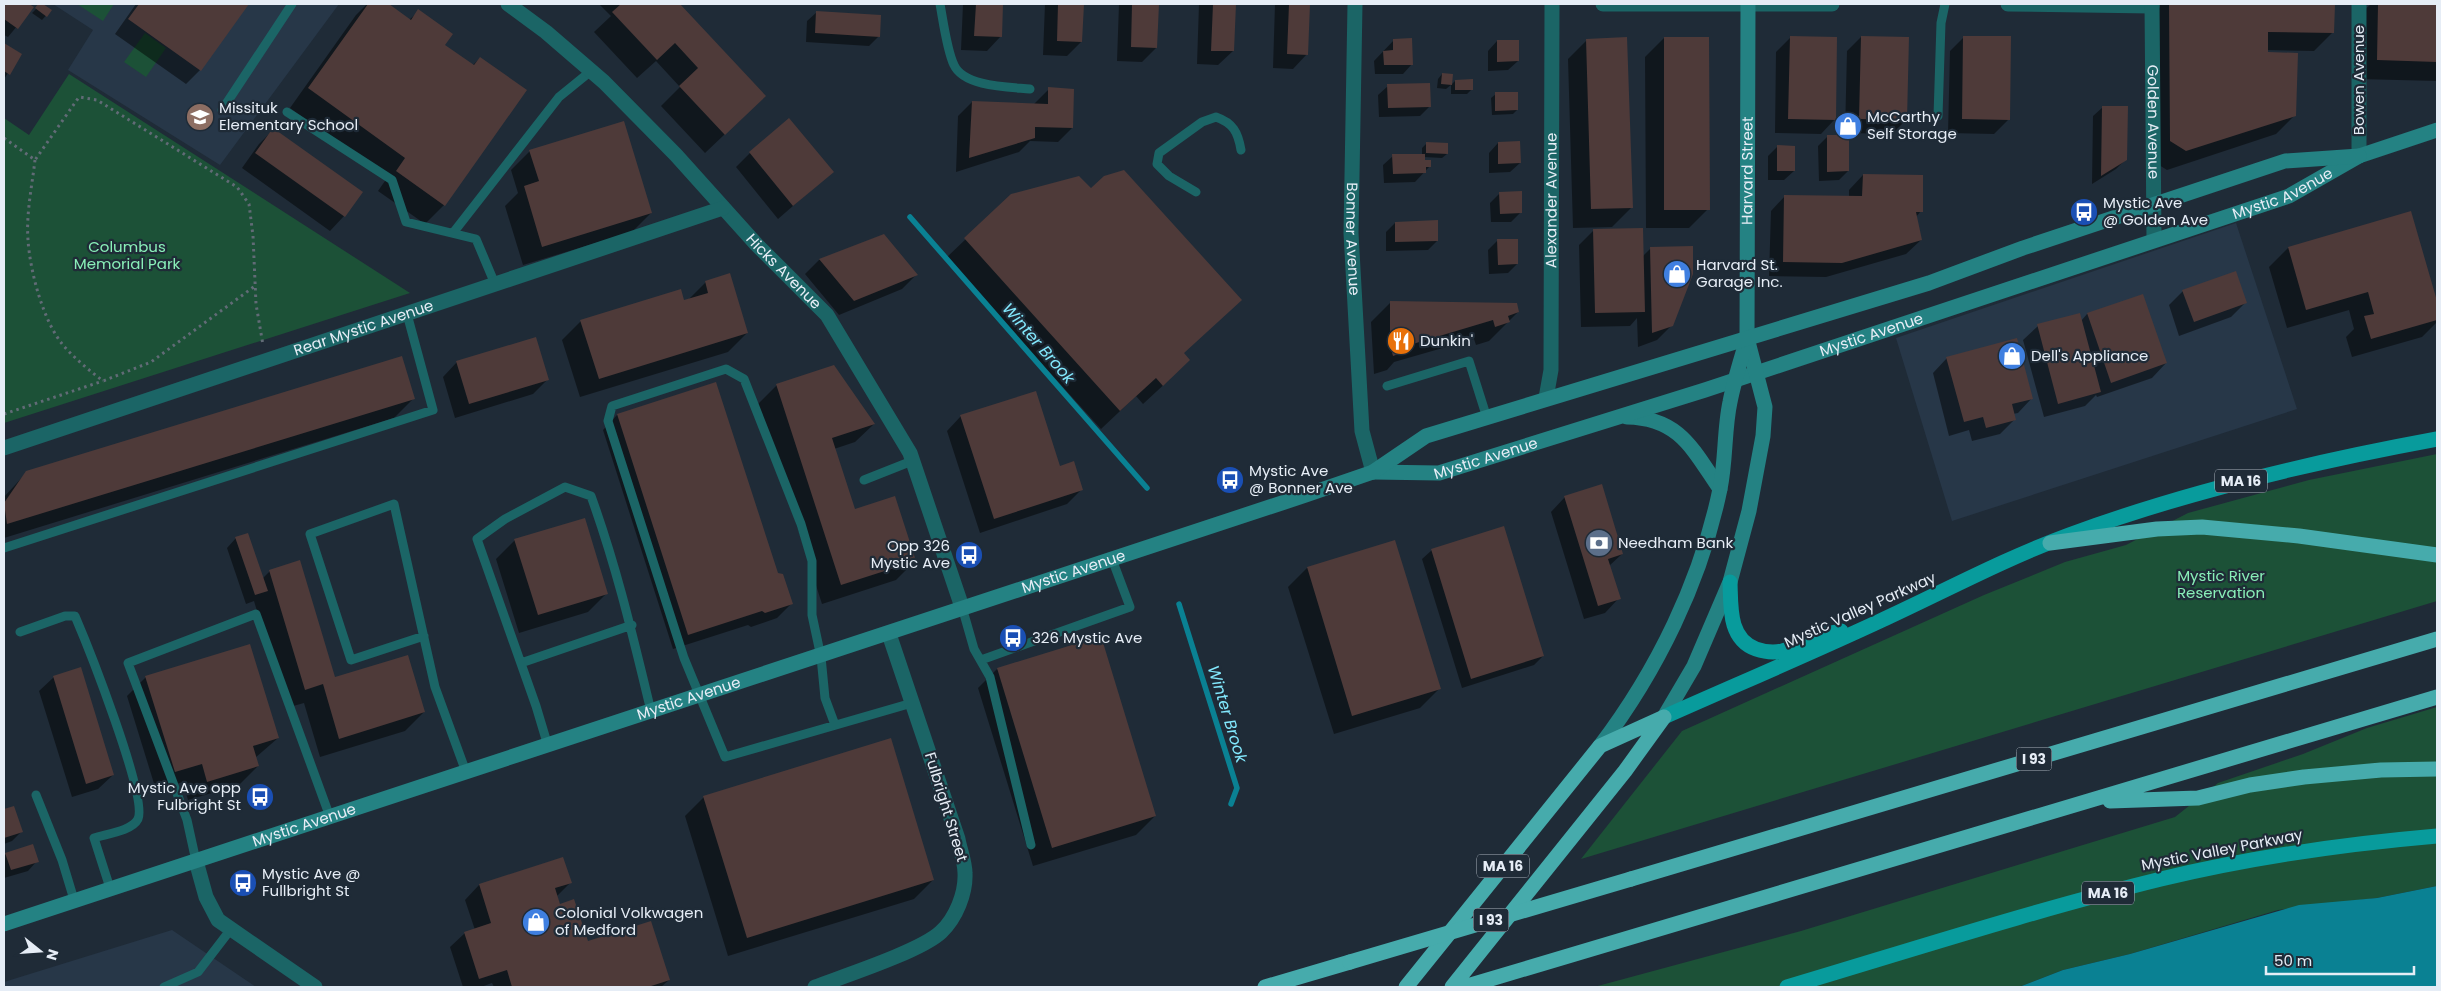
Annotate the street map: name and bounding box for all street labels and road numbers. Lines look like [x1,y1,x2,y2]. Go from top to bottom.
street label: Bowen Avenue [2348,25,2369,135]
street label: Golden Avenue [2143,65,2164,179]
street label: Harvard Street [1736,116,1758,225]
street label: Alexander Avenue [1540,133,1562,268]
street label: Mystic Avenue [2230,162,2336,224]
street label: Bonner Avenue [1341,182,1365,296]
street label: Hicks Avenue [741,229,826,314]
street label: Rear Mystic Avenue [291,294,436,361]
street label: Mystic Avenue [1817,307,1926,361]
street label: Mystic Avenue [1431,432,1540,484]
road number: MA 16 [2215,470,2267,492]
street label: Mystic Avenue [1019,544,1128,598]
street label: Mystic Valley Parkway [1781,566,1939,652]
street label: Mystic Avenue [634,671,743,725]
road number: I 93 [2016,748,2052,771]
street label: Fulbright Street [920,750,973,864]
street label: Mystic Avenue [249,798,359,851]
street label: Mystic Valley Parkway [2139,823,2305,875]
road number: MA 16 [1477,854,1529,878]
road number: MA 16 [2082,881,2134,904]
road number: I 93 [1474,908,1508,932]

